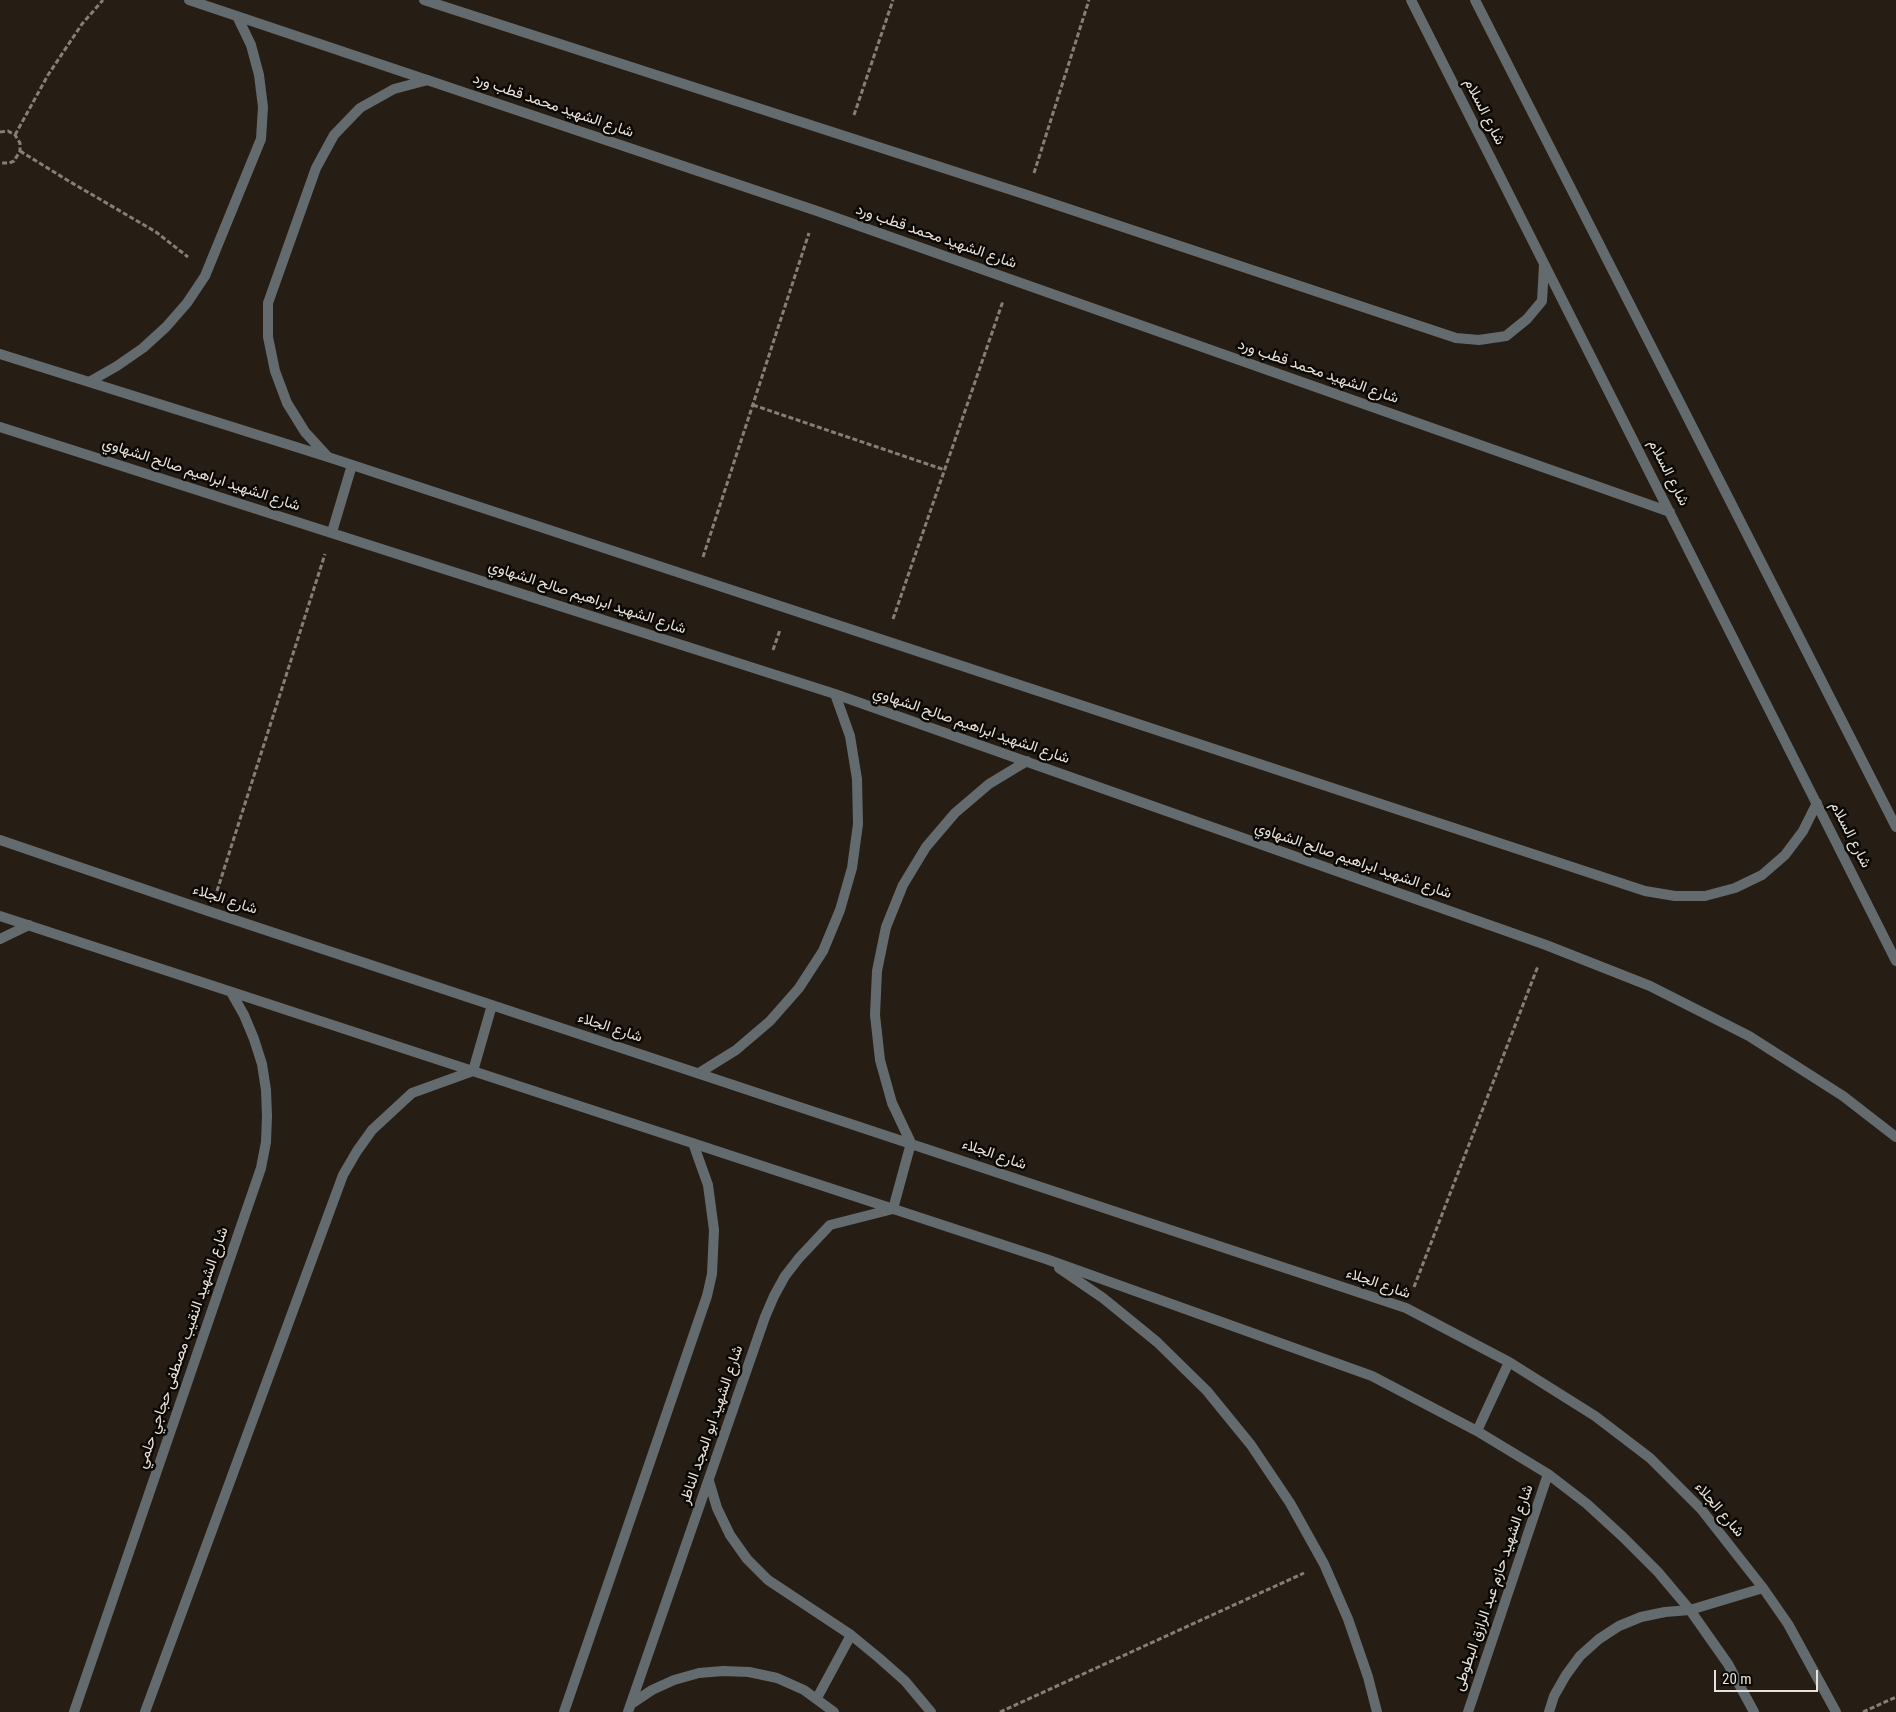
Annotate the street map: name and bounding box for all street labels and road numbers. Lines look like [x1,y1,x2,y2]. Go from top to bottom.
street label: شارع الشهيد محمد قطب ورد [470,70,636,142]
street label: شارع السلام [1460,76,1508,148]
street label: شارع الشهيد محمد قطب ورد [853,201,1019,273]
street label: شارع الشهيد محمد قطب ورد [1235,336,1401,408]
street label: شارع الشهيد ابراهيم صالح الشهاوي [100,434,302,516]
street label: شارع السلام [1644,437,1692,509]
street label: شارع الشهيد ابراهيم صالح الشهاوي [486,557,688,639]
street label: شارع الشهيد ابراهيم صالح الشهاوي [870,684,1072,768]
street label: شارع السلام [1826,799,1874,871]
street label: شارع الشهيد ابراهيم صالح الشهاوي [1252,819,1454,903]
street label: شارع الجلاء [190,881,260,919]
street label: شارع الجلاء [575,1009,645,1047]
street label: شارع الجلاء [960,1136,1028,1174]
street label: شارع الشهيد النقيب مصطفى حجاجي حلمي [133,1225,233,1471]
street label: شارع الجلاء [1344,1265,1412,1303]
street label: شارع الشهيد ابو المجد الناظر [676,1343,748,1507]
street label: شارع الجلاء [1690,1479,1748,1541]
street label: شارع الشهيد حازم عبد الرازق البطوطى [1450,1482,1538,1694]

